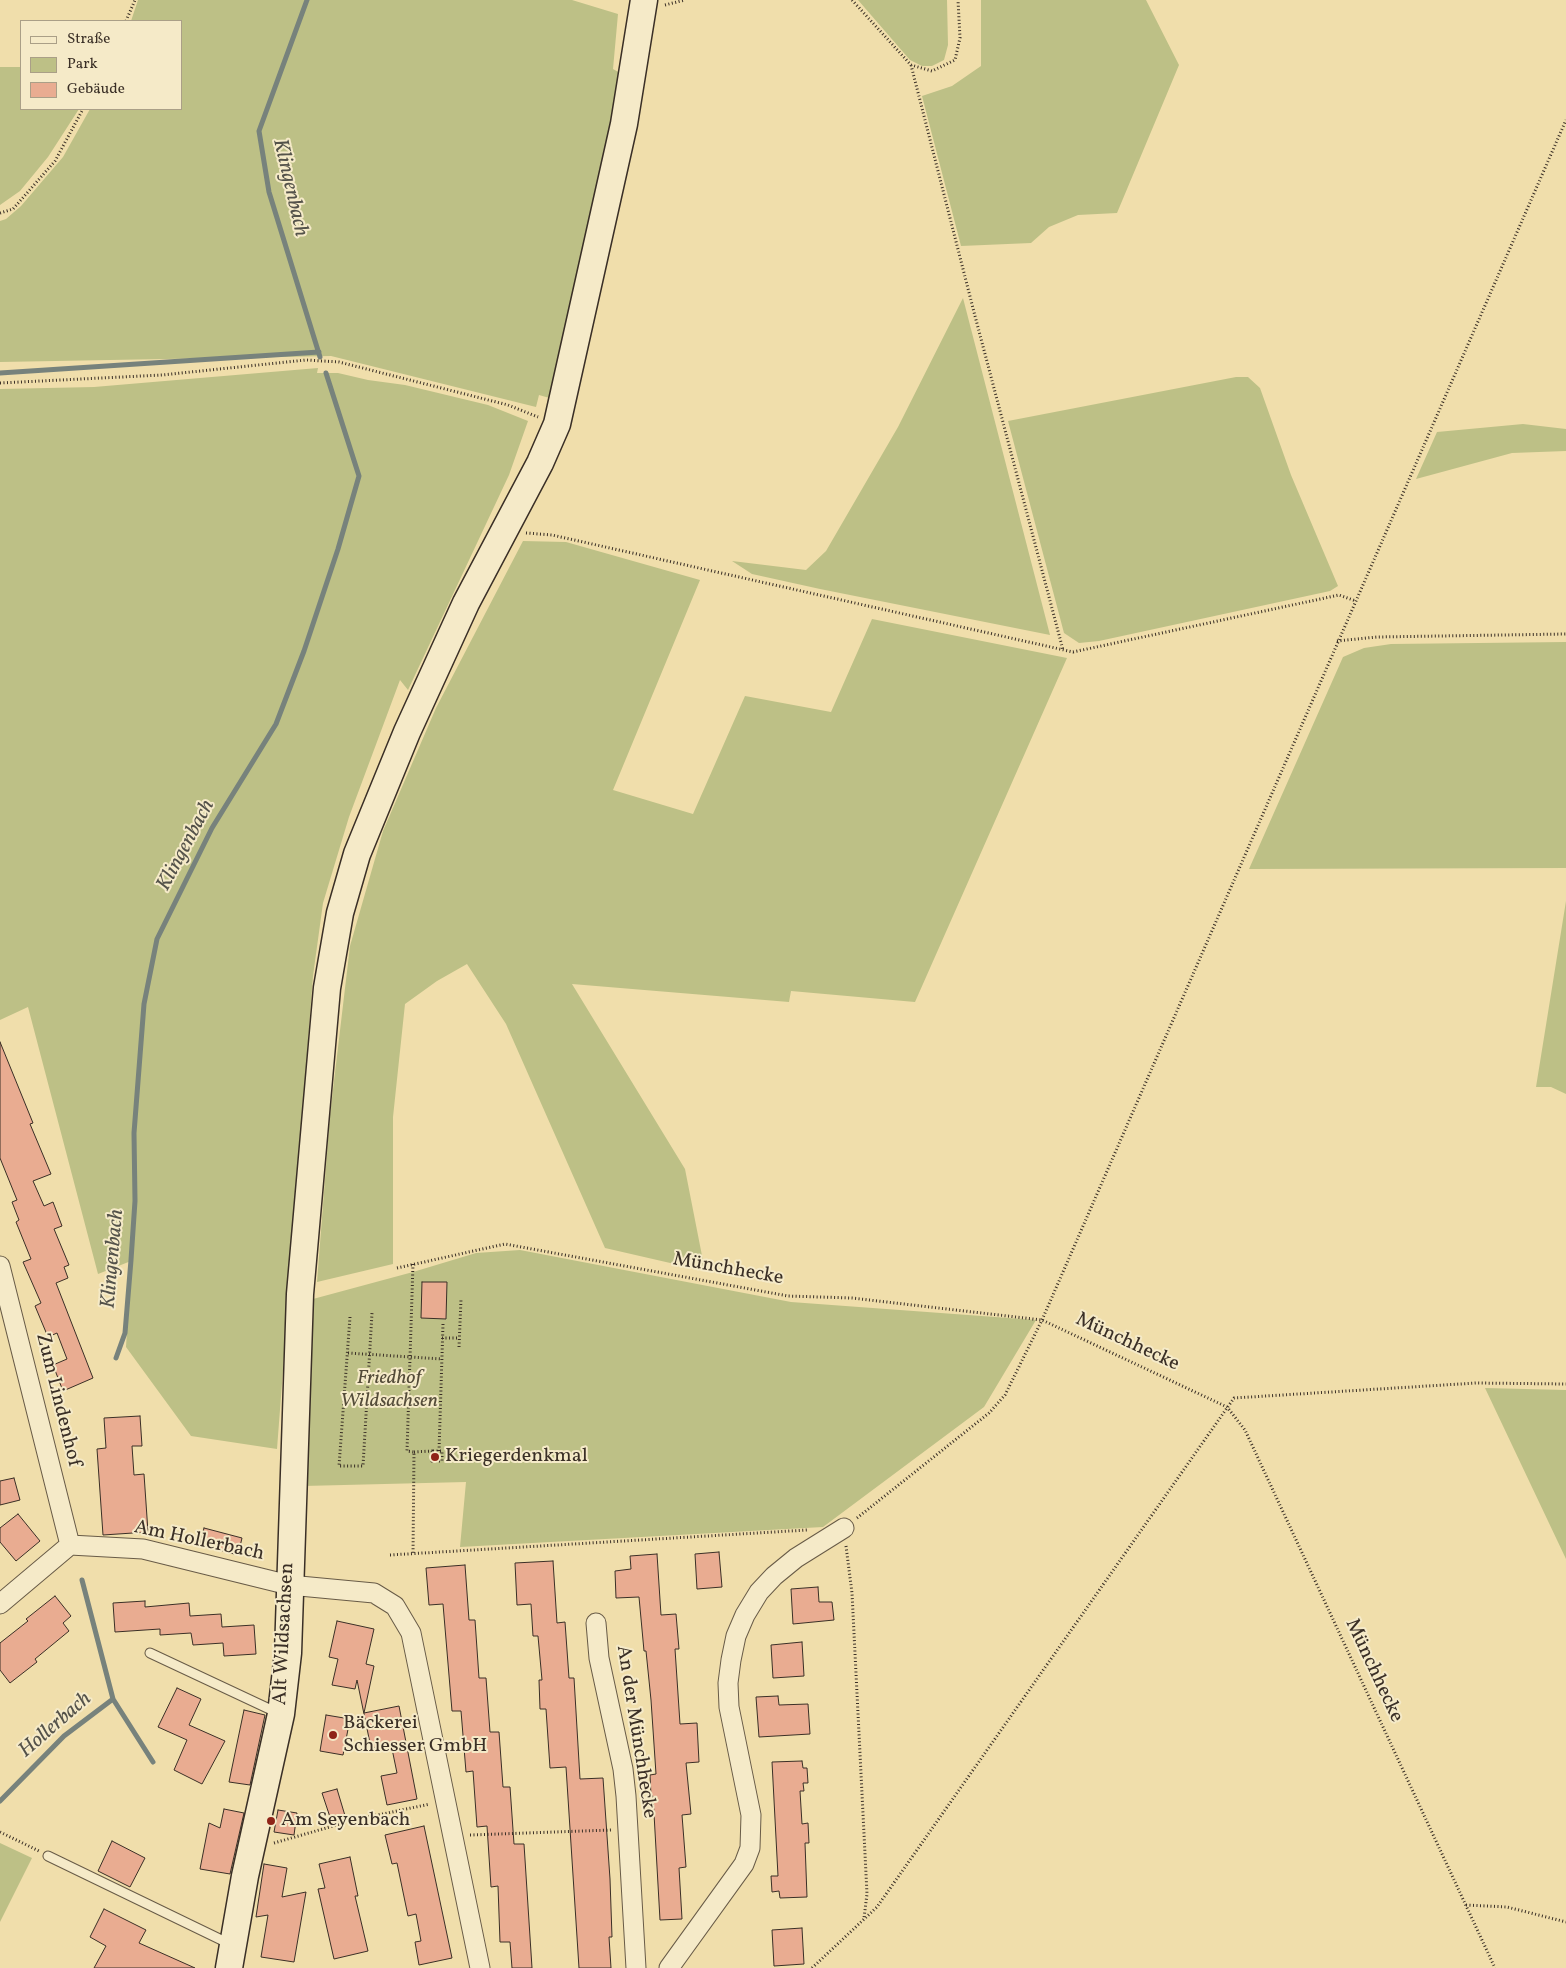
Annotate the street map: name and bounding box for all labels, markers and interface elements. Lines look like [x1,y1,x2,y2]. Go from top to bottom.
legend [20,20,182,110]
text: Straße [67,29,110,50]
text: Park [67,54,98,75]
text: Gebäude [67,79,125,100]
water label: Klingenbach [266,137,312,239]
water label: Klingenbach [152,796,222,896]
water label: Klingenbach [97,1208,131,1310]
street label: Münchhecke [671,1248,785,1292]
street label: Münchhecke [1071,1309,1183,1377]
street label: Zum Lindenhof [29,1331,85,1469]
park label: Friedhof Wildsachsen [340,1367,438,1414]
place label: Kriegerdenkmal [445,1445,588,1469]
marker: Kriegerdenkmal [429,1451,441,1463]
street label: Am Hollerbach [132,1517,266,1567]
street label: Alt Wildsachsen [269,1562,301,1706]
street label: Münchhecke [1339,1615,1407,1727]
street label: An der Münchhecke [609,1644,661,1820]
water label: Hollerbach [14,1688,98,1764]
place label: Bäckerei Schiesser GmbH [343,1712,487,1759]
marker: Bäckerei Schiesser GmbH [327,1729,339,1741]
place label: Am Seyenbach [281,1809,410,1833]
marker: Am Seyenbach [265,1815,277,1827]

